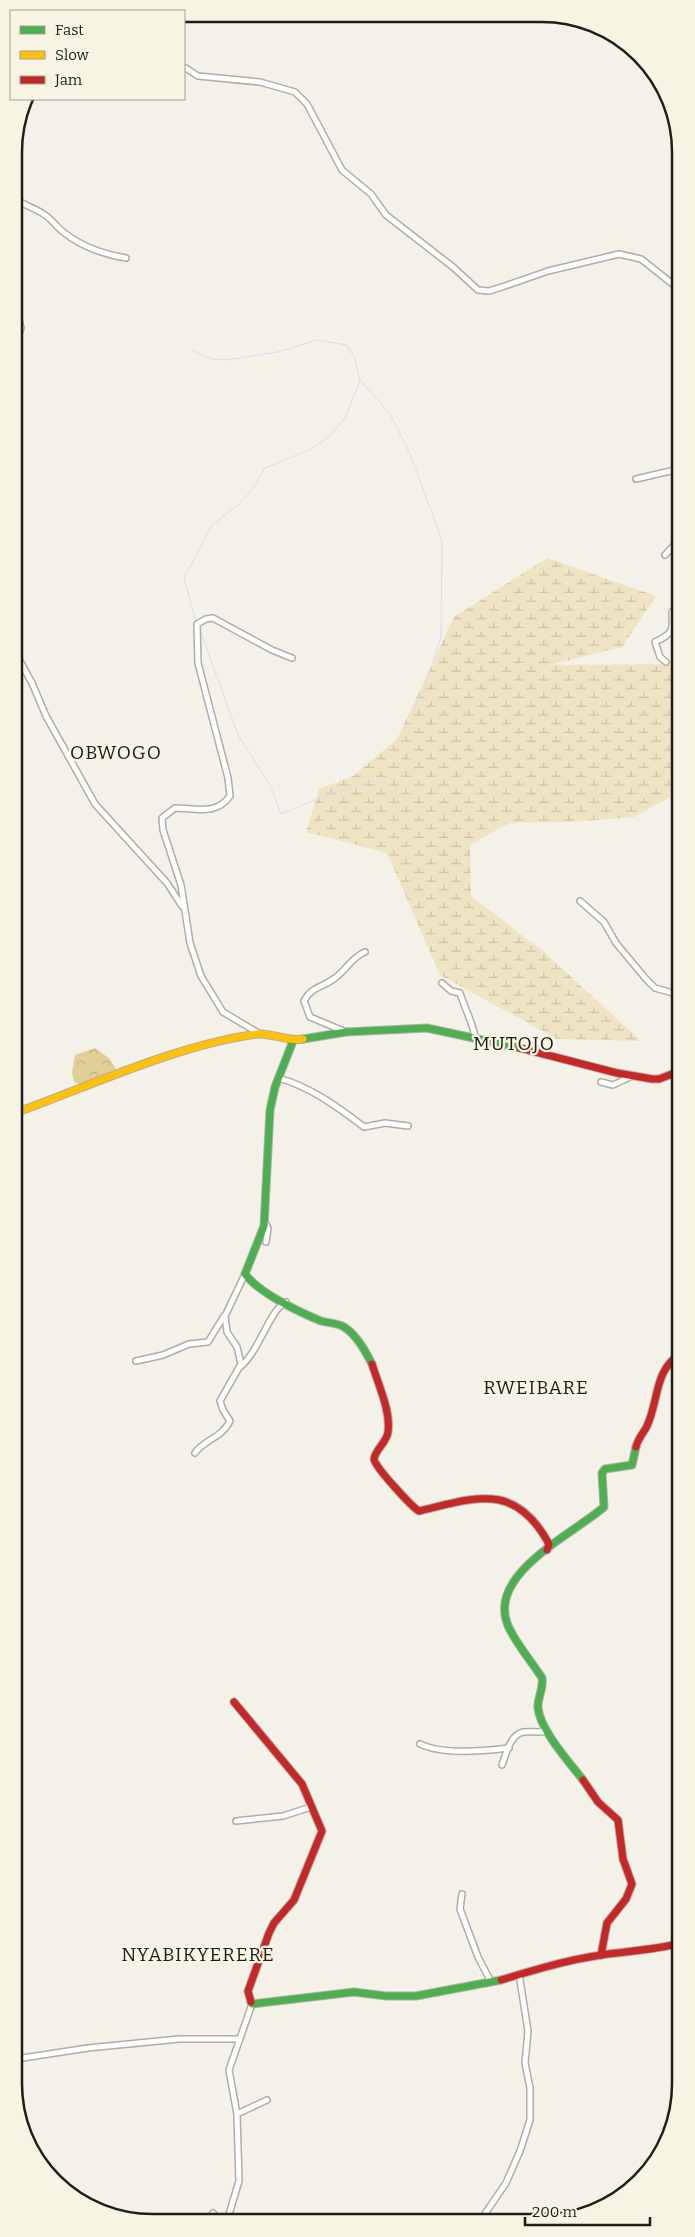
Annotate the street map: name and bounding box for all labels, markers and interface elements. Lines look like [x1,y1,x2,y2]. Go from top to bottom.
legend [10,10,185,100]
text: Fast [55,21,84,39]
text: Slow [55,46,90,64]
text: Jam [54,71,83,89]
district label: OBWOGO [70,741,162,764]
district label: MUTOJO [473,1032,555,1055]
district label: RWEIBARE [483,1376,589,1399]
district label: NYABIKYERERE [121,1943,275,1966]
scale bar [525,2194,650,2226]
text: 200 m [532,2203,577,2221]

